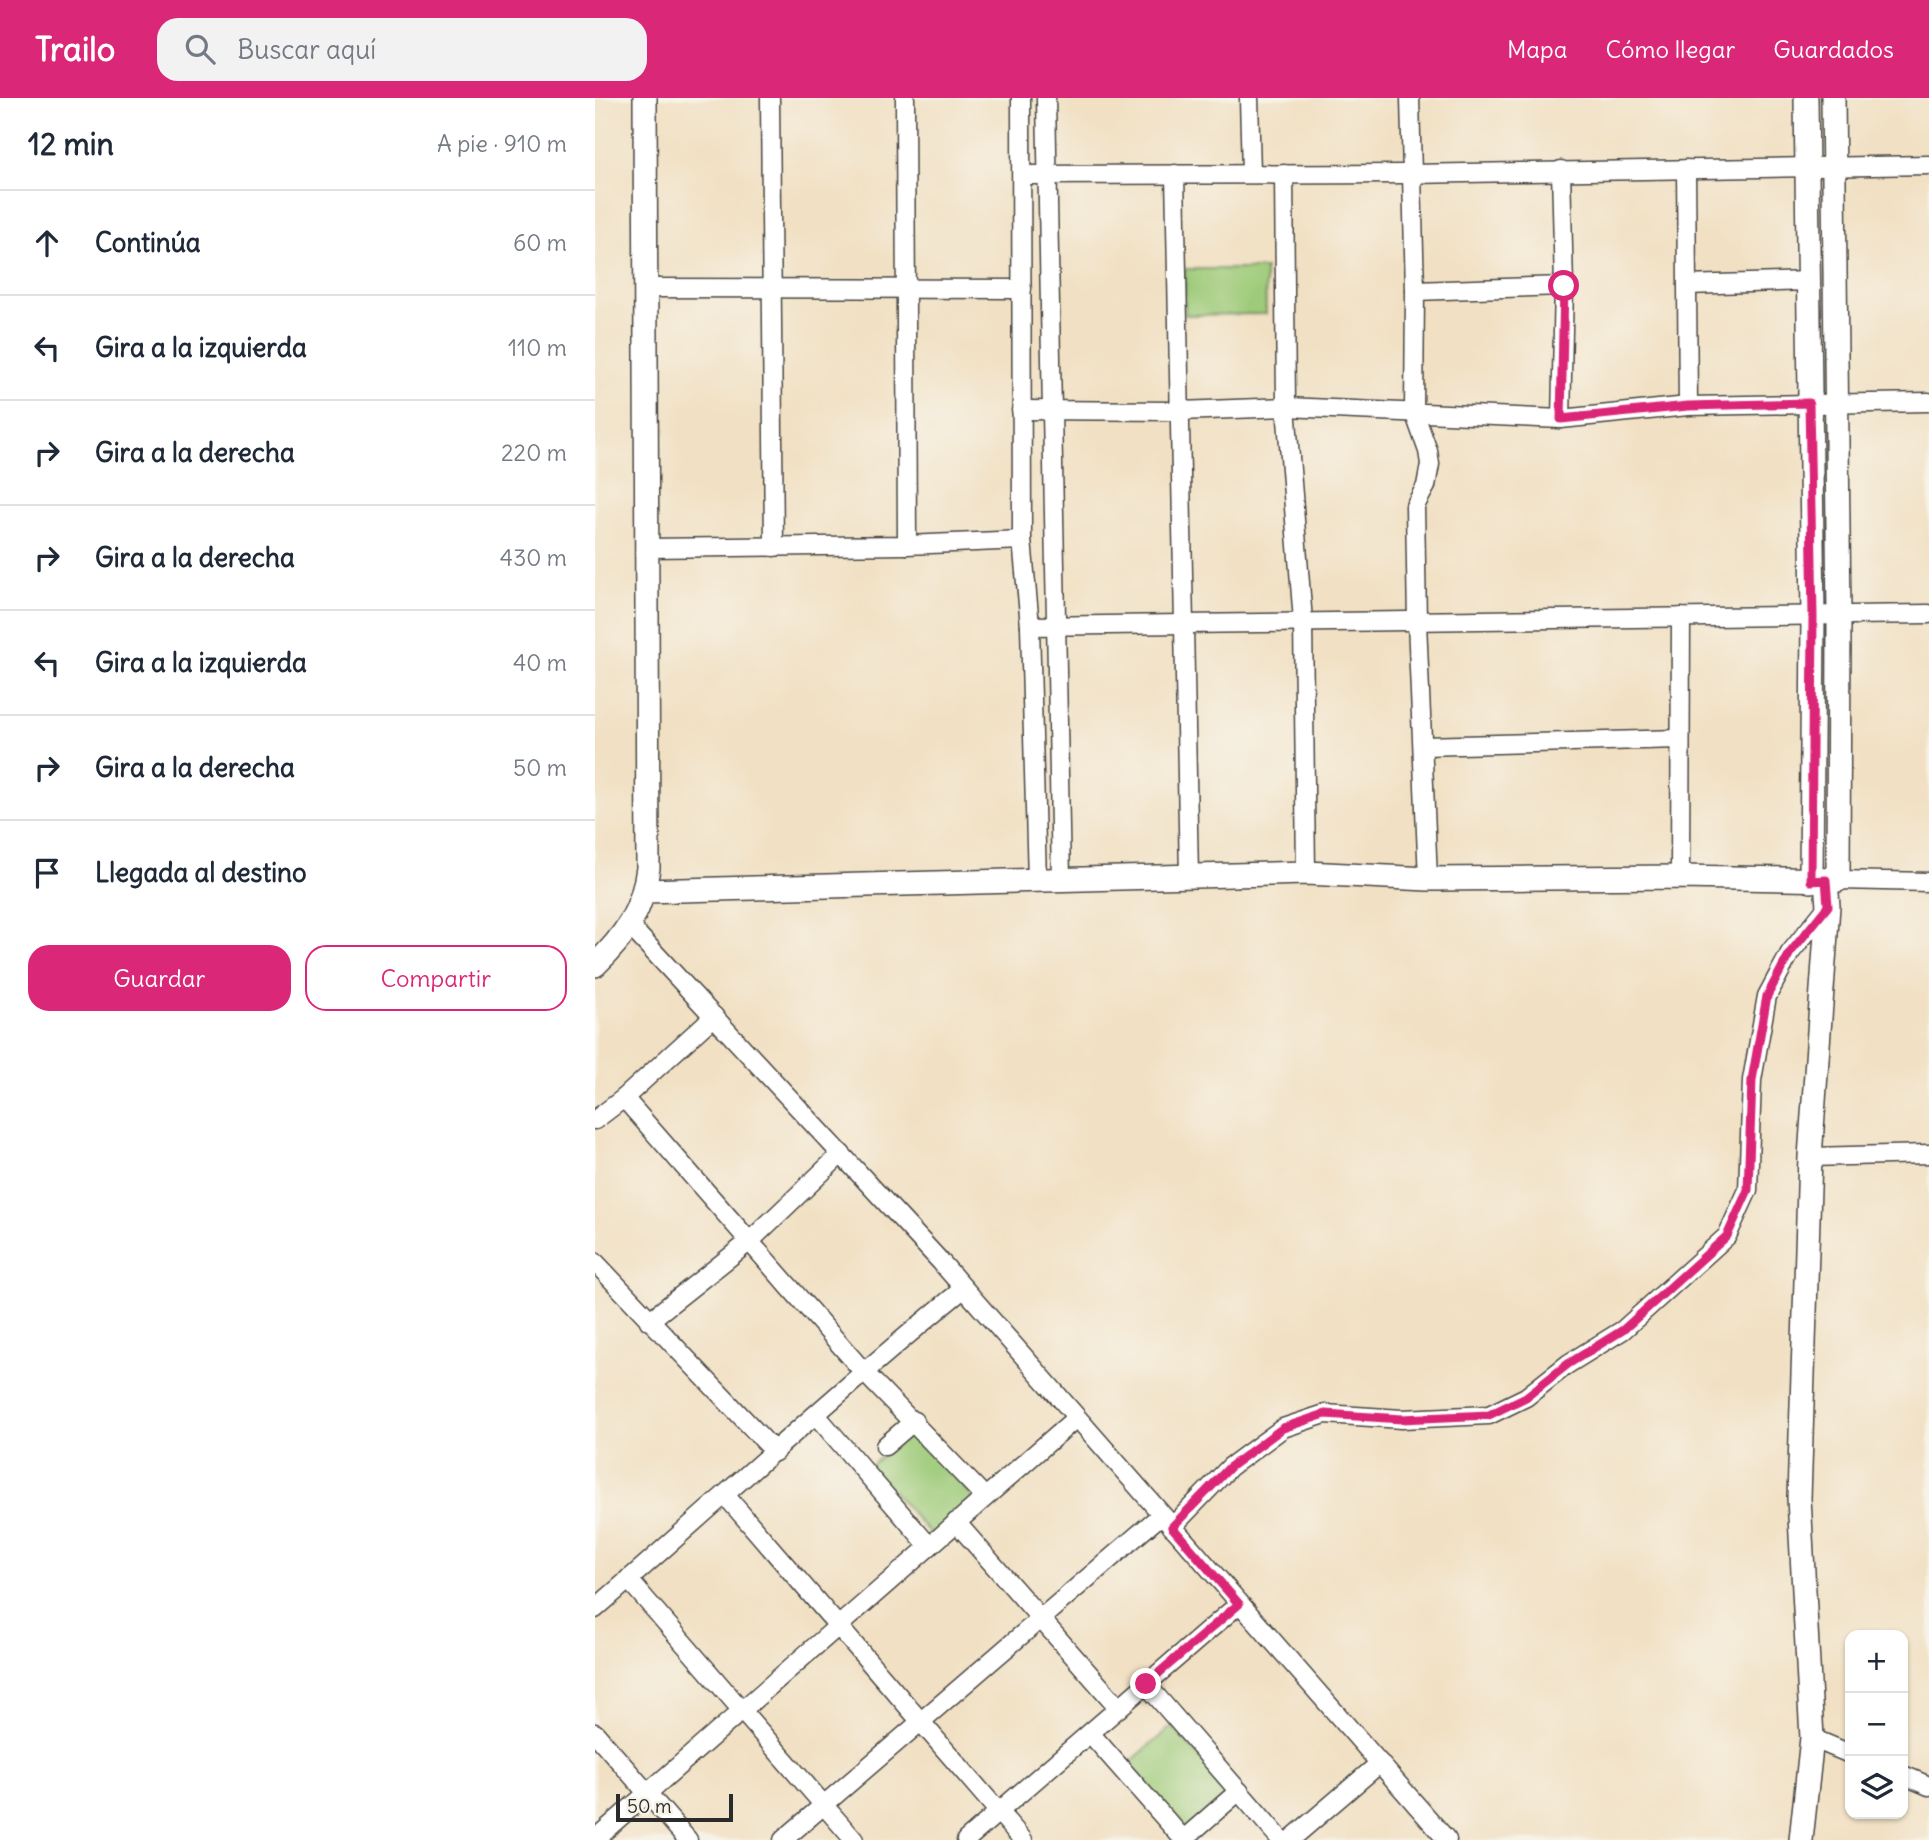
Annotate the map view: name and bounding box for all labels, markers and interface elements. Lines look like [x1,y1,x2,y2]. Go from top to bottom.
search box [157,18,647,81]
text: Trailo [35,28,115,70]
icon: search [181,30,219,68]
text: Buscar aquí [237,33,376,66]
text: Mapa [1507,34,1567,64]
text: Cómo llegar [1605,34,1735,64]
text: Guardados [1773,34,1894,64]
text: 12 min [28,125,114,163]
text: A pie · 910 m [437,129,567,158]
icon: ahead [28,224,66,262]
text: Continúa [95,226,201,259]
text: 60 m [513,228,567,257]
route start [1548,270,1579,301]
icon: left [28,329,66,367]
text: Gira a la izquierda [95,331,307,364]
text: 110 m [508,333,567,362]
icon: right [28,434,66,472]
text: Gira a la derecha [95,436,295,469]
text: 220 m [501,438,567,467]
icon: right [28,539,66,577]
text: Gira a la derecha [95,541,295,574]
text: 430 m [500,543,567,572]
icon: left [28,644,66,682]
text: Gira a la izquierda [95,646,307,679]
text: 40 m [513,648,567,677]
icon: right [28,749,66,787]
text: Gira a la derecha [95,751,295,784]
text: 50 m [513,753,567,782]
icon: arrive [28,854,66,892]
text: Llegada al destino [95,856,307,889]
button: Guardar [28,945,291,1011]
button: Compartir [305,945,567,1011]
map controls [1845,1630,1908,1819]
button: + [1845,1630,1908,1693]
route end [1130,1668,1161,1699]
button: − [1845,1693,1908,1756]
button: layers [1845,1756,1908,1819]
scale bar [616,1791,733,1823]
text: 50 m [627,1794,672,1818]

